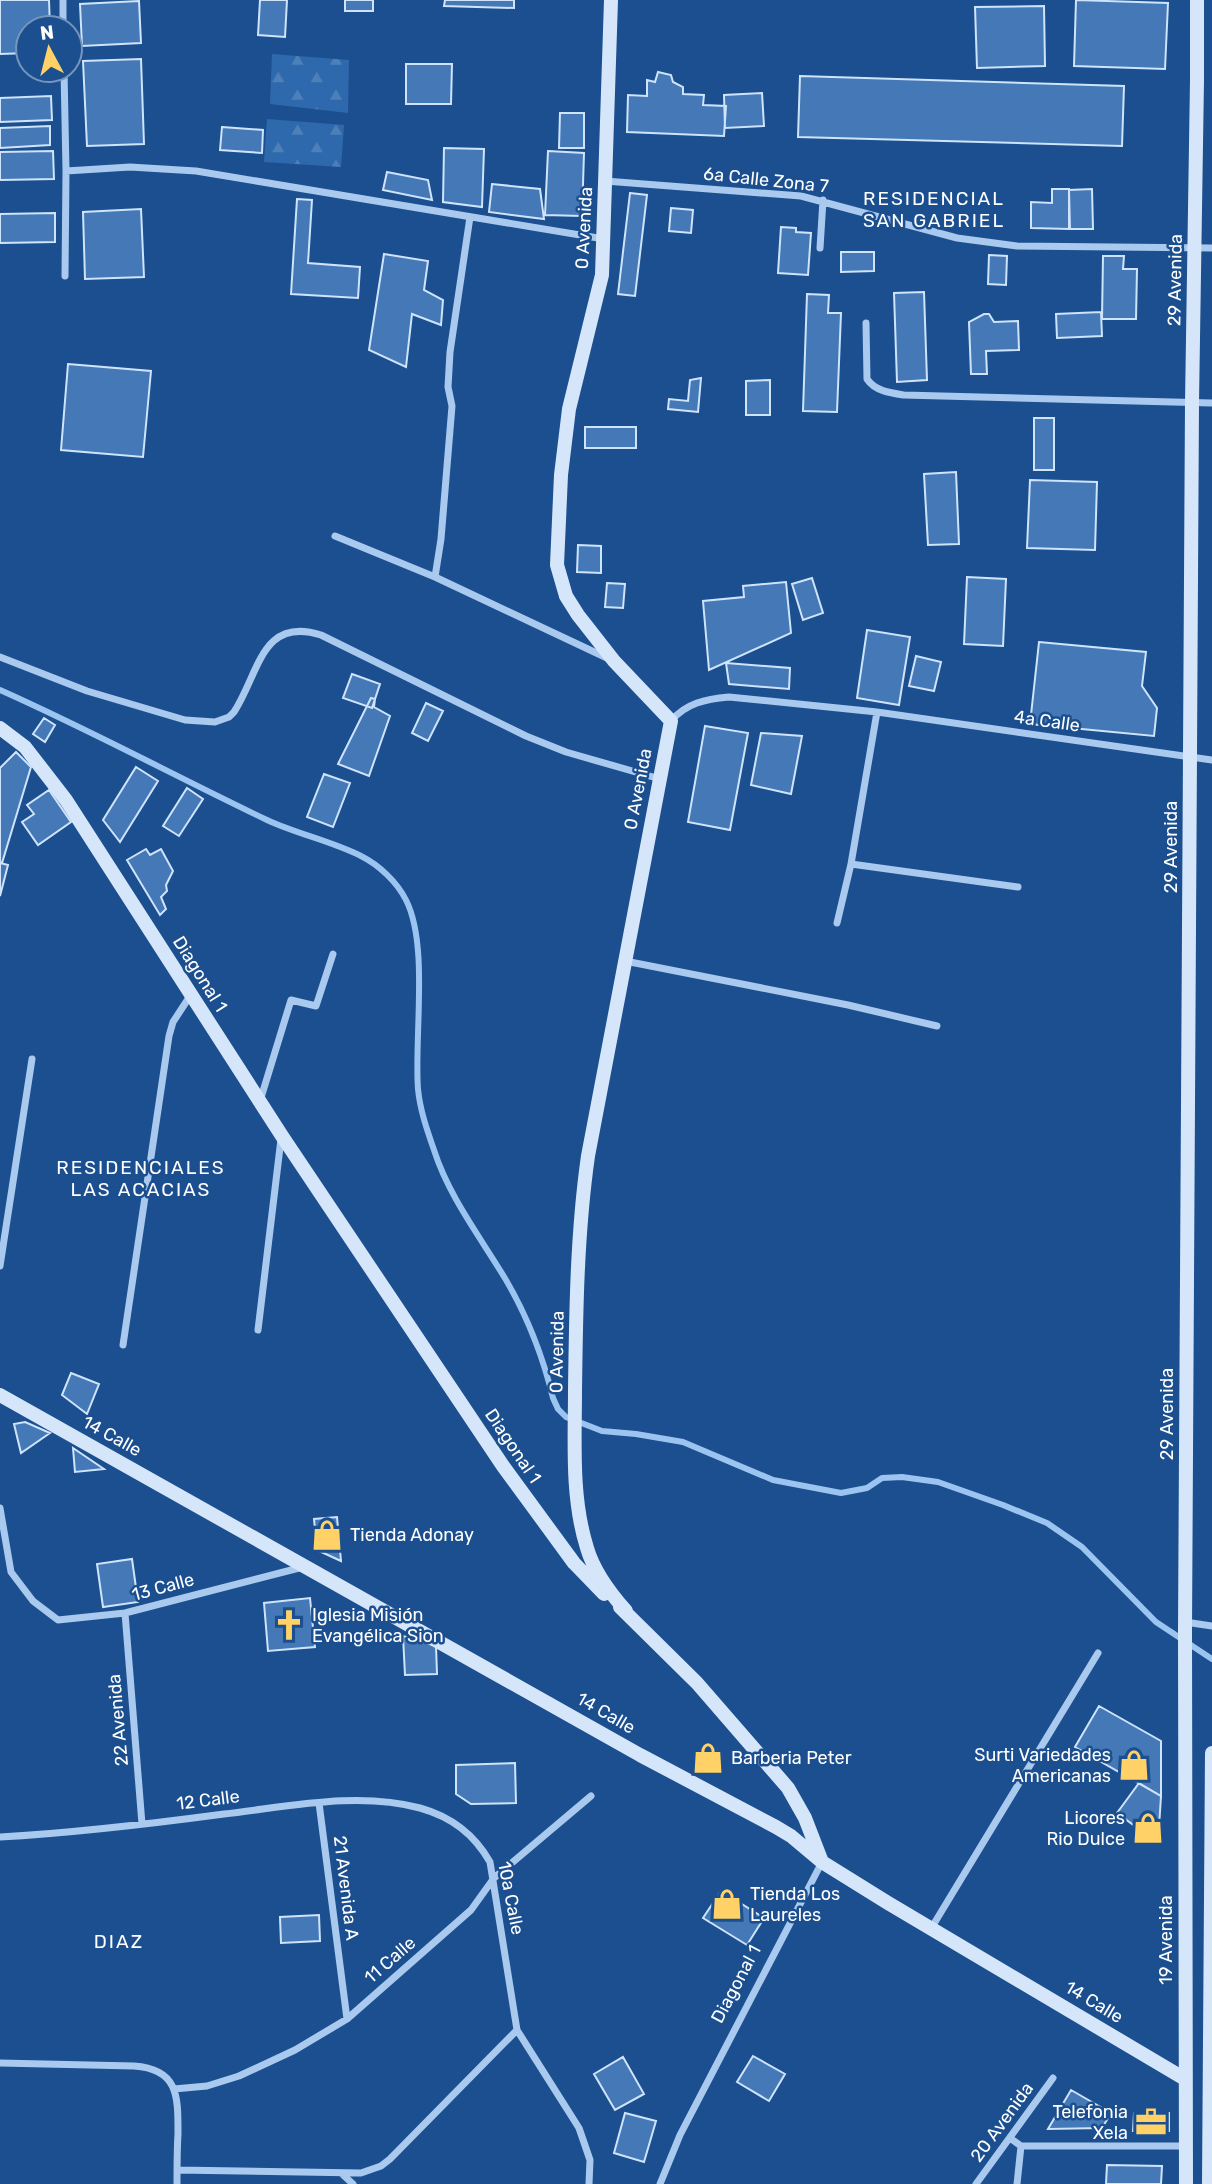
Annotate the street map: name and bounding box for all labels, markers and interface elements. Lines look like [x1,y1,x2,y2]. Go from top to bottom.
north arrow [14,14,84,84]
text: N [39,20,55,45]
street label: 6a Calle Zona 7 [702,162,830,198]
street label: 0 Avenida [571,186,597,270]
district label: RESIDENCIAL SAN GABRIEL [863,187,1005,232]
street label: 29 Avenida [1163,234,1187,326]
street label: 4a Calle [1013,705,1081,737]
street label: 0 Avenida [619,746,657,832]
street label: 29 Avenida [1160,801,1182,893]
street label: Diagonal 1 [168,932,232,1016]
district label: RESIDENCIALES LAS ACACIAS [56,1156,226,1201]
street label: 0 Avenida [545,1311,569,1393]
street label: 29 Avenida [1156,1368,1178,1460]
street label: Diagonal 1 [480,1405,546,1487]
street label: 14 Calle [79,1411,145,1461]
shop icon: Tienda Adonay [310,1518,344,1552]
place label: Tienda Adonay [350,1524,474,1546]
street label: 13 Calle [129,1568,197,1606]
place label: Iglesia Misión Evangélica Sion [312,1604,444,1647]
church icon: Iglesia Misión Evangélica Sion [272,1608,306,1642]
street label: 22 Avenida [103,1673,133,1767]
street label: 14 Calle [573,1687,639,1739]
shop icon: Barberia Peter [691,1741,725,1775]
place label: Surti Variedades Americanas [974,1744,1111,1787]
place label: Barberia Peter [731,1747,852,1769]
shop icon: Surti Variedades Americanas [1117,1748,1151,1782]
street label: 12 Calle [175,1785,241,1815]
place label: Licores Rio Dulce [1046,1807,1125,1850]
shop icon: Licores Rio Dulce [1131,1811,1165,1845]
street label: 21 Avenida A [329,1834,363,1942]
street label: 10a Calle [493,1859,529,1937]
place label: Tienda Los Laureles [750,1883,840,1926]
shop icon: Tienda Los Laureles [710,1887,744,1921]
street label: 19 Avenida [1155,1895,1177,1985]
district label: DIAZ [94,1930,144,1953]
street label: 11 Calle [360,1932,420,1988]
street label: Diagonal 1 [706,1941,766,2027]
street label: 14 Calle [1061,1976,1127,2028]
street label: 20 Avenida [966,2078,1038,2166]
place label: Telefonia Xela [1053,2101,1128,2144]
office icon: Telefonia Xela [1134,2105,1168,2139]

